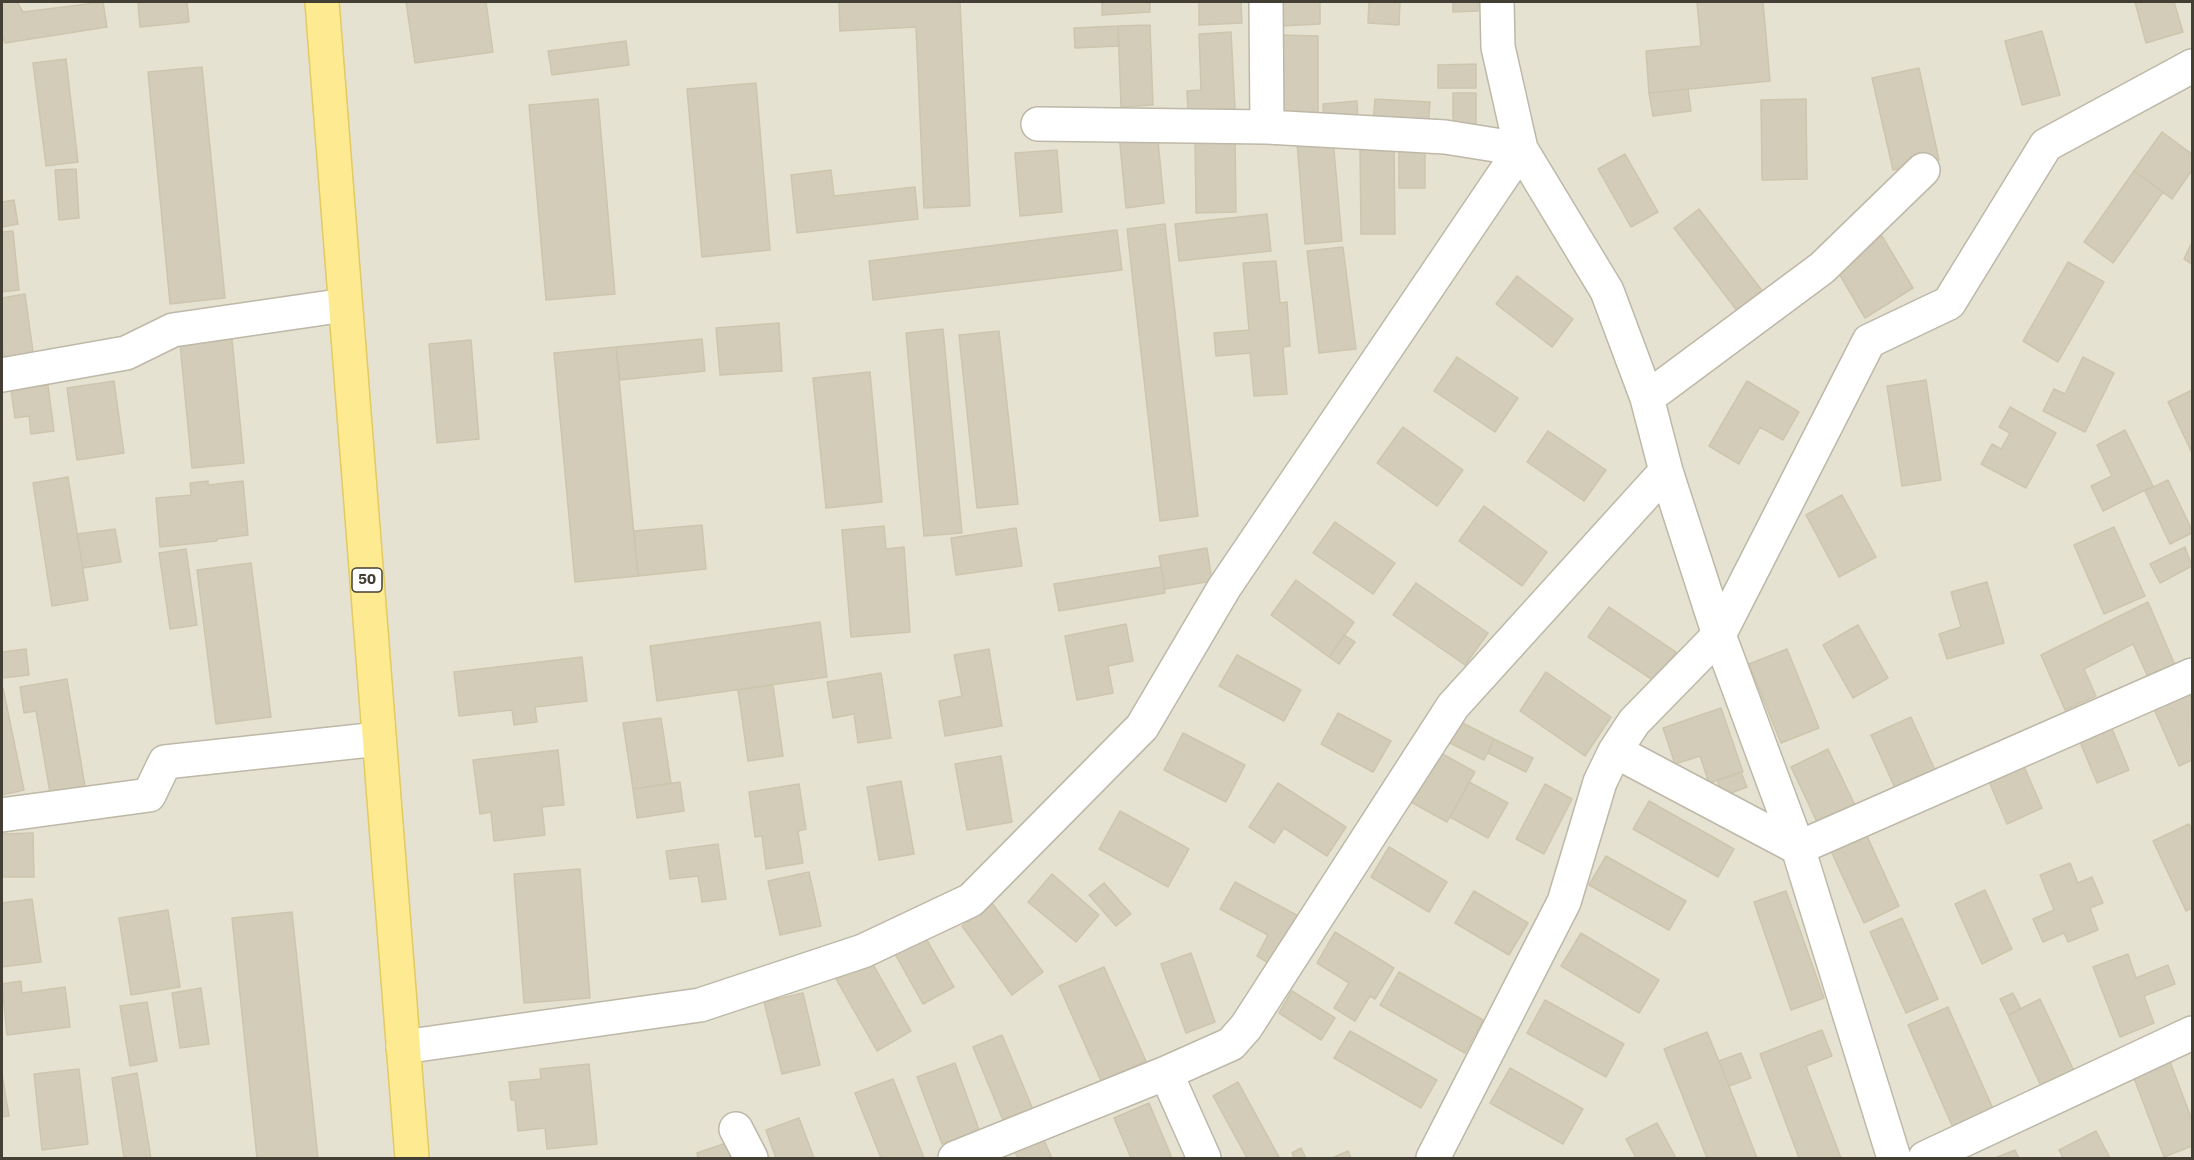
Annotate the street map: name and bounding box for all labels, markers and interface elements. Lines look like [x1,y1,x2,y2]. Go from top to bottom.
road number: 50 [352,568,382,592]

